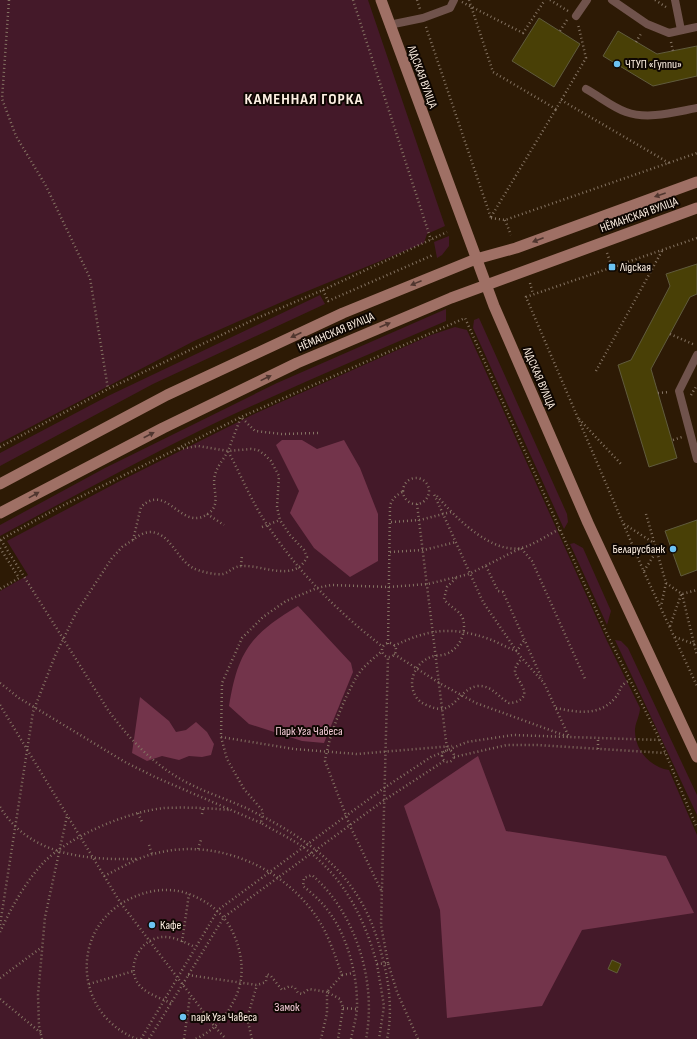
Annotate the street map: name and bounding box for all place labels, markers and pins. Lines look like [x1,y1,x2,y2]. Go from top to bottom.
place label: ЧТУП «Гуппи» [625,57,682,72]
marker: ЧТУП «Гуппи» [612,59,622,69]
place label: Лідская [619,260,651,275]
marker: Лідская [607,262,617,272]
place label: Беларусбанк [613,542,665,557]
marker: Беларусбанк [668,544,678,554]
place label: Кафе [160,918,181,933]
marker: Кафе [147,920,157,930]
place label: парк Уга Чавеса [191,1010,258,1025]
marker: парк Уга Чавеса [178,1012,188,1022]

